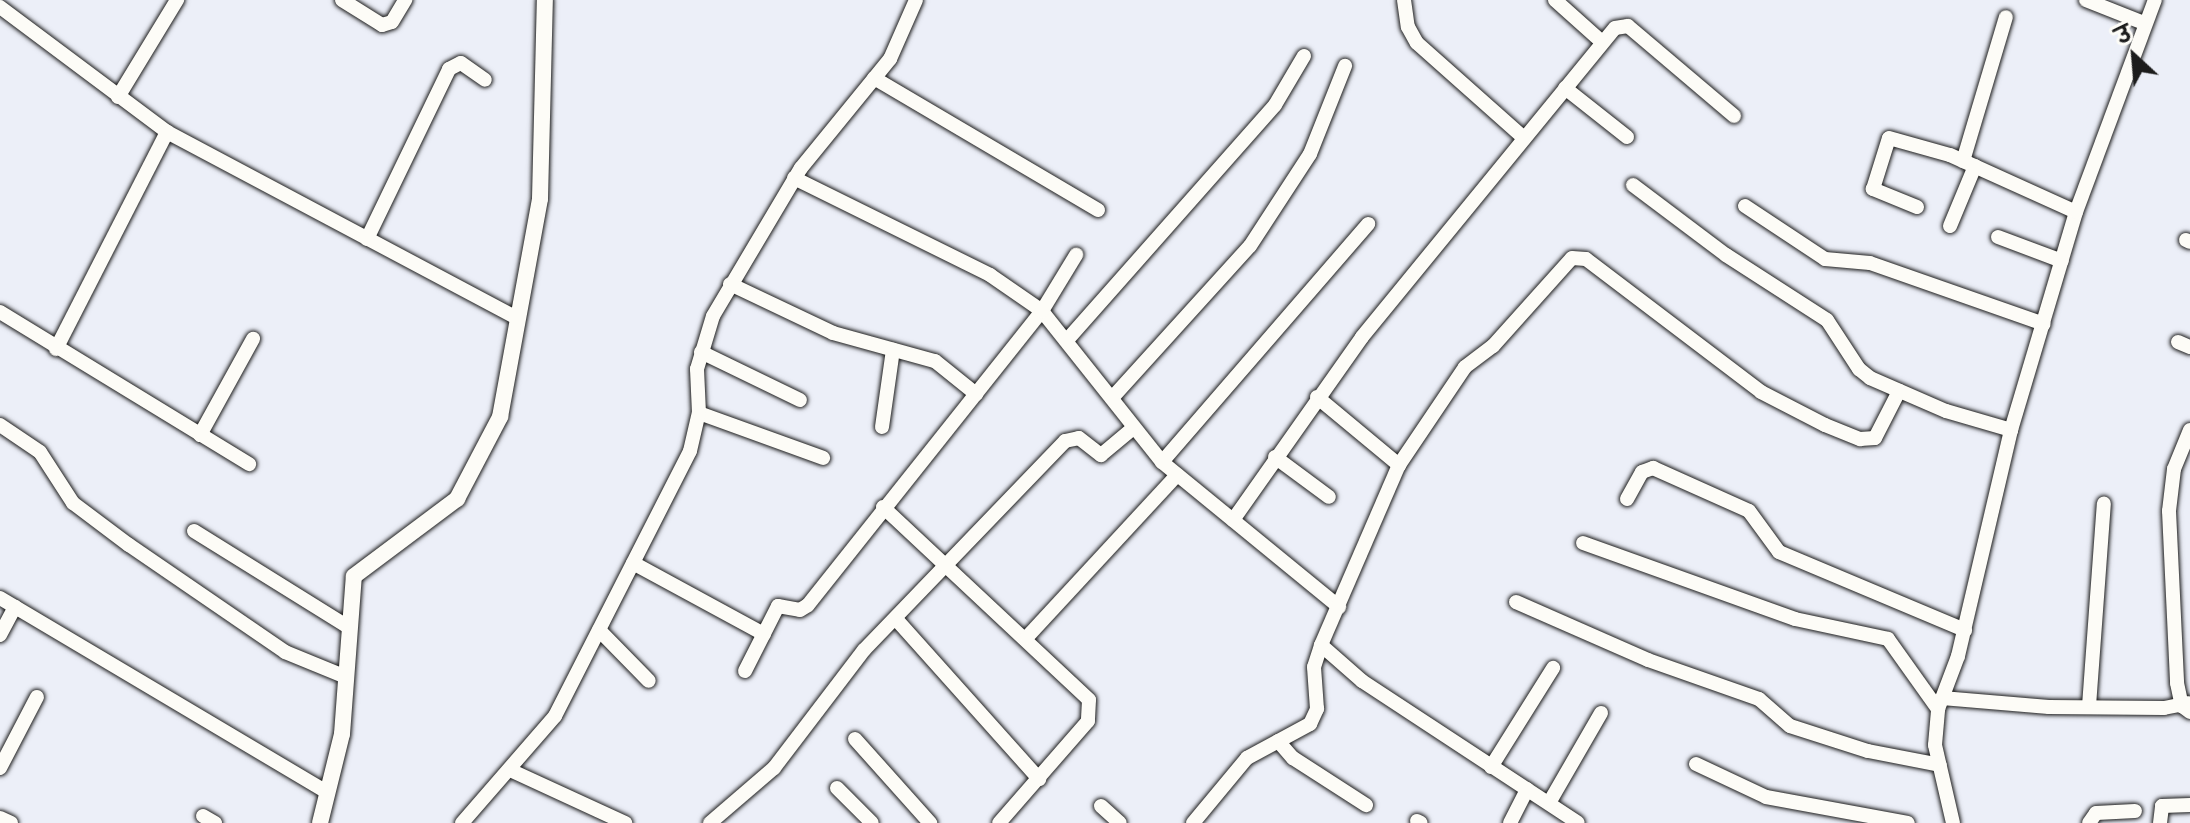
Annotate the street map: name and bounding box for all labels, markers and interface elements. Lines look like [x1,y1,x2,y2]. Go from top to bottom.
north arrow [2094,16,2174,96]
text: उ [2110,18,2137,51]

